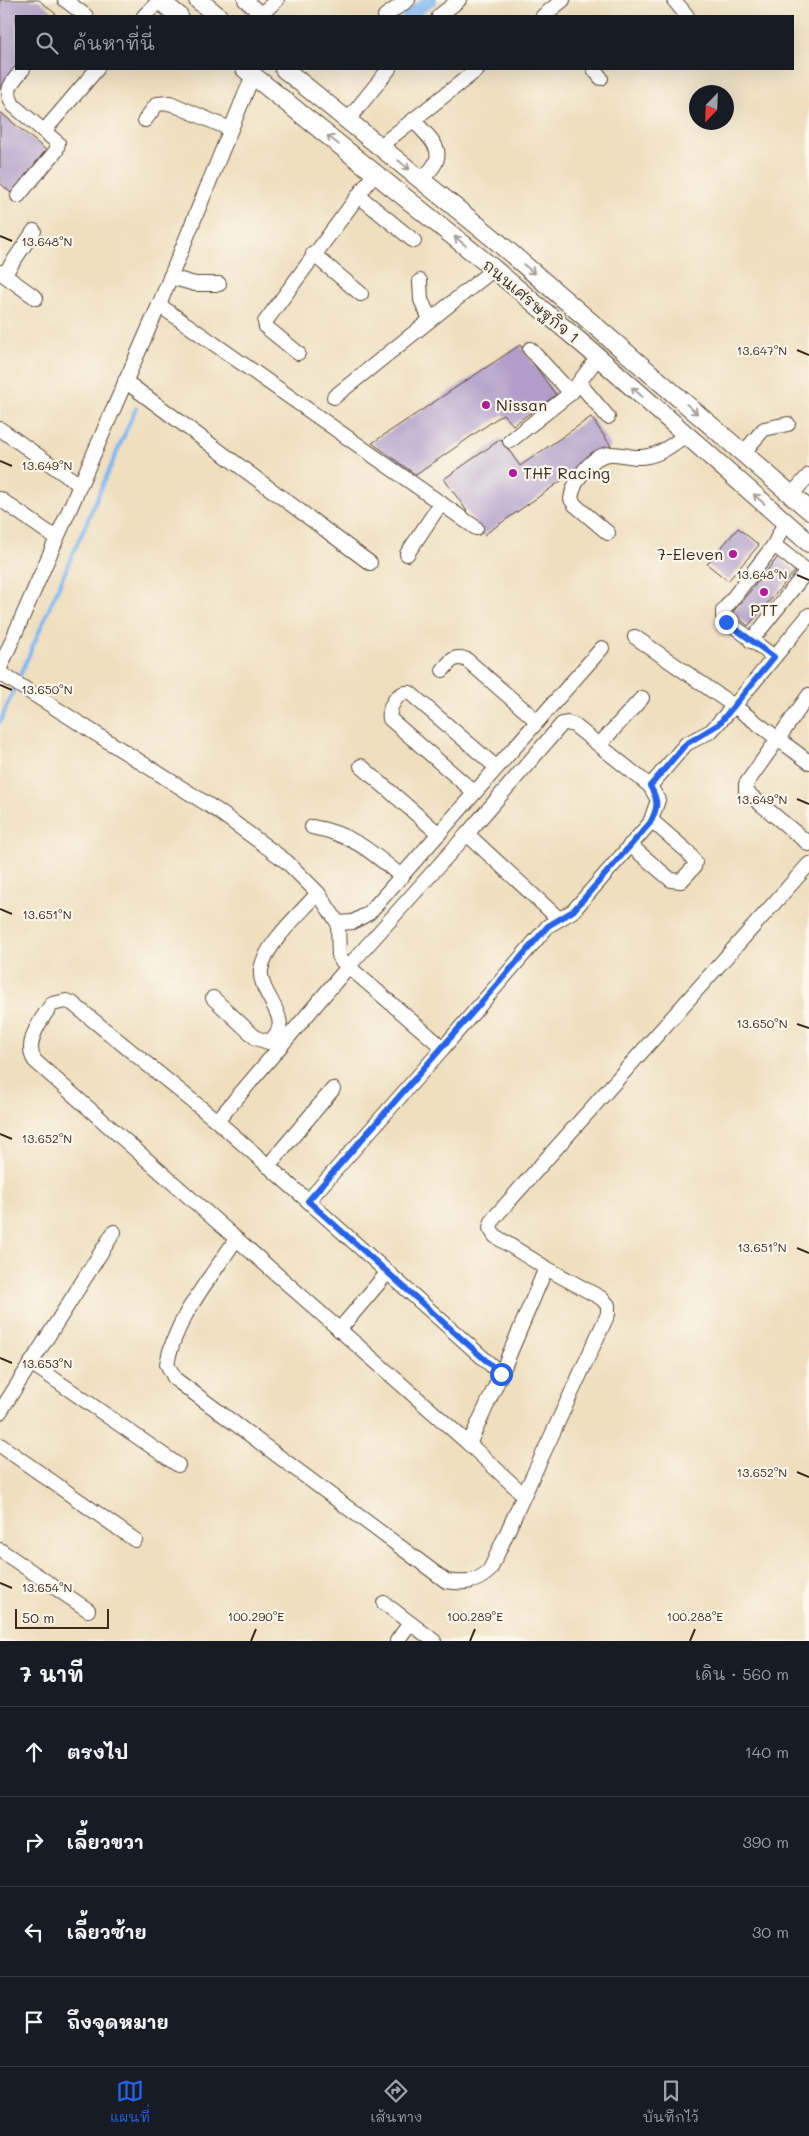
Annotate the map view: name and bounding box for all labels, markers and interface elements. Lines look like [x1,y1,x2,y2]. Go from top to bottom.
search box [15,15,794,70]
icon: search [33,29,61,57]
text: ค้นหาที่นี่ [73,30,155,55]
north arrow [689,85,734,130]
one-way arrow [327,134,340,145]
one-way arrow [397,160,410,171]
text: 13.648°N [22,233,72,249]
one-way arrow [454,236,467,247]
street label: ถนนเศรษฐกิจ 1 [478,254,584,348]
one-way arrow [522,263,535,274]
text: 13.647°N [737,342,787,358]
one-way arrow [631,386,644,398]
place label: Nissan [496,394,547,415]
marker: Nissan [480,399,492,411]
one-way arrow [685,403,698,414]
text: 13.649°N [22,457,72,473]
place label: THF Racing [523,462,610,483]
marker: THF Racing [507,467,519,479]
one-way arrow [753,493,766,505]
place label: 7-Eleven [657,543,723,564]
marker: 7-Eleven [727,548,739,560]
text: 13.648°N [737,566,787,582]
marker: PTT [758,586,770,598]
place label: PTT [750,599,778,620]
route end [715,611,738,634]
text: 13.650°N [21,681,73,697]
text: 13.649°N [737,791,787,807]
text: 13.651°N [22,906,72,922]
text: 13.650°N [736,1015,788,1031]
text: 13.652°N [22,1130,72,1146]
text: 13.651°N [737,1239,787,1255]
text: 13.653°N [22,1355,72,1371]
route start [490,1363,513,1386]
text: 13.652°N [737,1464,787,1480]
text: 13.654°N [22,1579,72,1595]
scale bar [15,1606,109,1629]
text: 50 m [22,1608,54,1627]
text: 100.290°E [228,1608,284,1624]
text: 100.289°E [447,1608,503,1624]
text: 100.288°E [667,1608,723,1624]
text: 7 นาที [20,1660,84,1687]
text: เดิน · 560 m [695,1663,789,1684]
icon: ahead [20,1738,48,1766]
text: ตรงไป [67,1739,128,1764]
text: 140 m [745,1741,789,1762]
icon: right [20,1828,48,1856]
text: เลี้ยวขวา [67,1829,144,1854]
text: 390 m [742,1831,789,1852]
icon: left [20,1918,48,1946]
text: เลี้ยวซ้าย [67,1919,147,1944]
text: 30 m [752,1921,789,1942]
icon: arrive [20,2008,48,2036]
text: ถึงจุดหมาย [67,2009,169,2034]
tab: แผนที่ [110,2077,150,2126]
tab: เส้นทาง [370,2077,422,2126]
tab: บันทึกไว้ [643,2077,699,2126]

